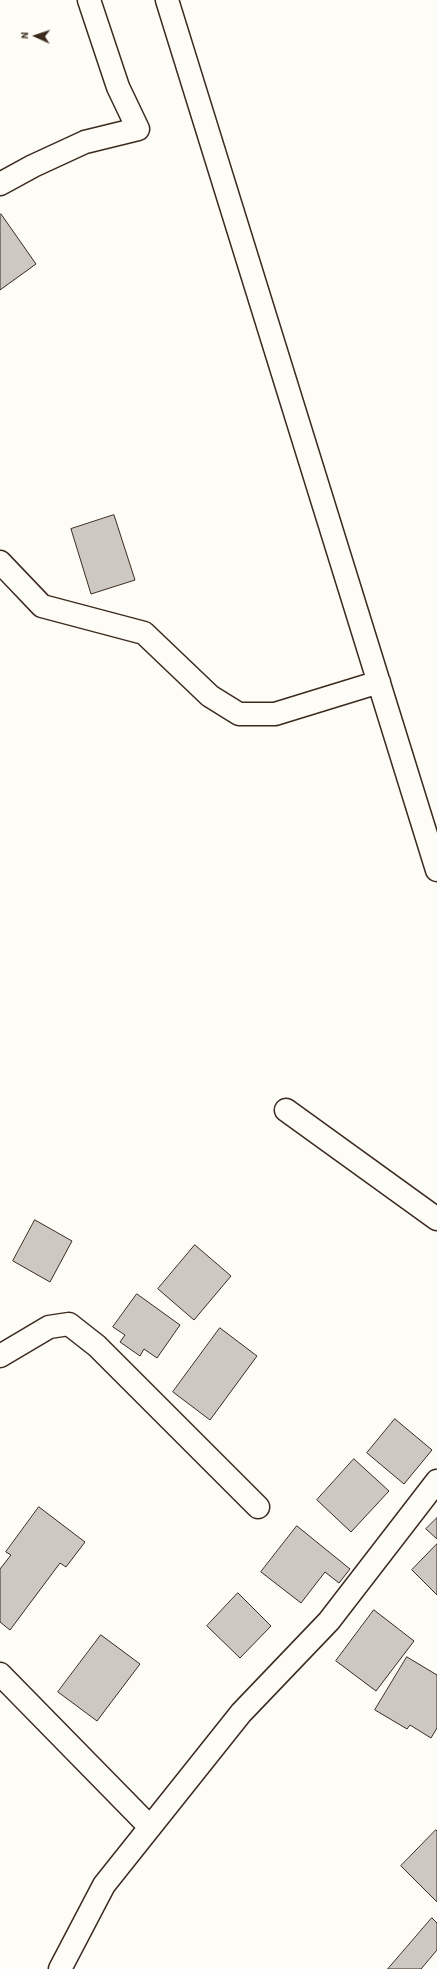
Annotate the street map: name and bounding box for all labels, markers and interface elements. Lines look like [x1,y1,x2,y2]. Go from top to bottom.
north arrow [16,16,56,56]
text: N [17,32,31,39]

